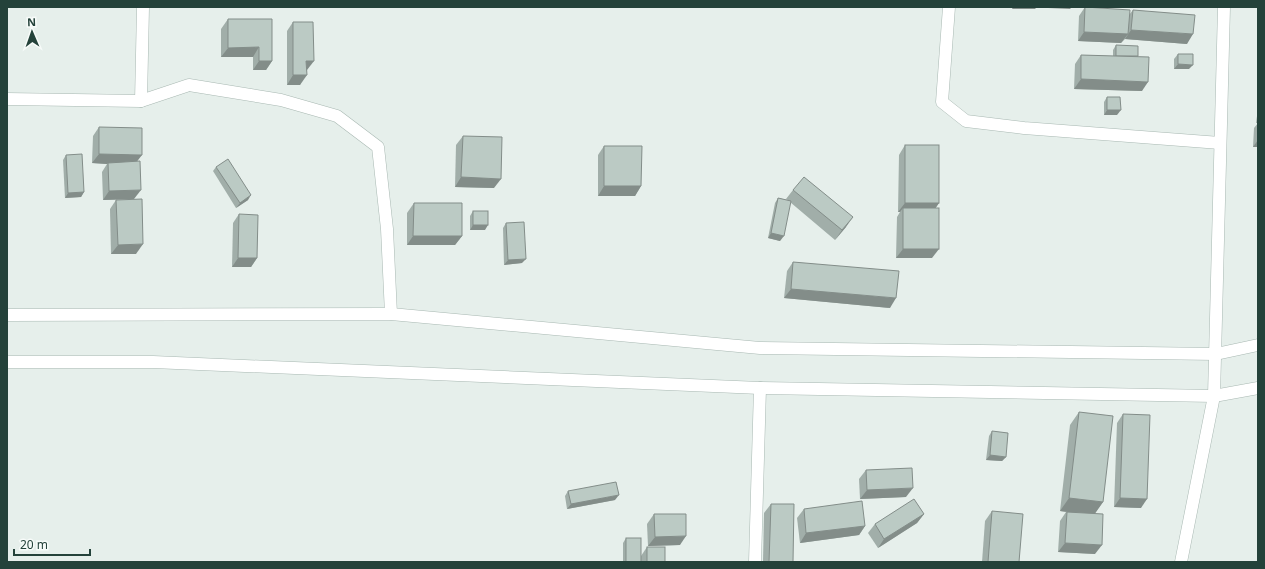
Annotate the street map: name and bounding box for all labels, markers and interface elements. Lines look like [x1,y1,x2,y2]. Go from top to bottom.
north arrow [12,12,52,52]
text: N [27,14,36,29]
scale bar [14,531,90,557]
text: 20 m [20,536,48,553]

